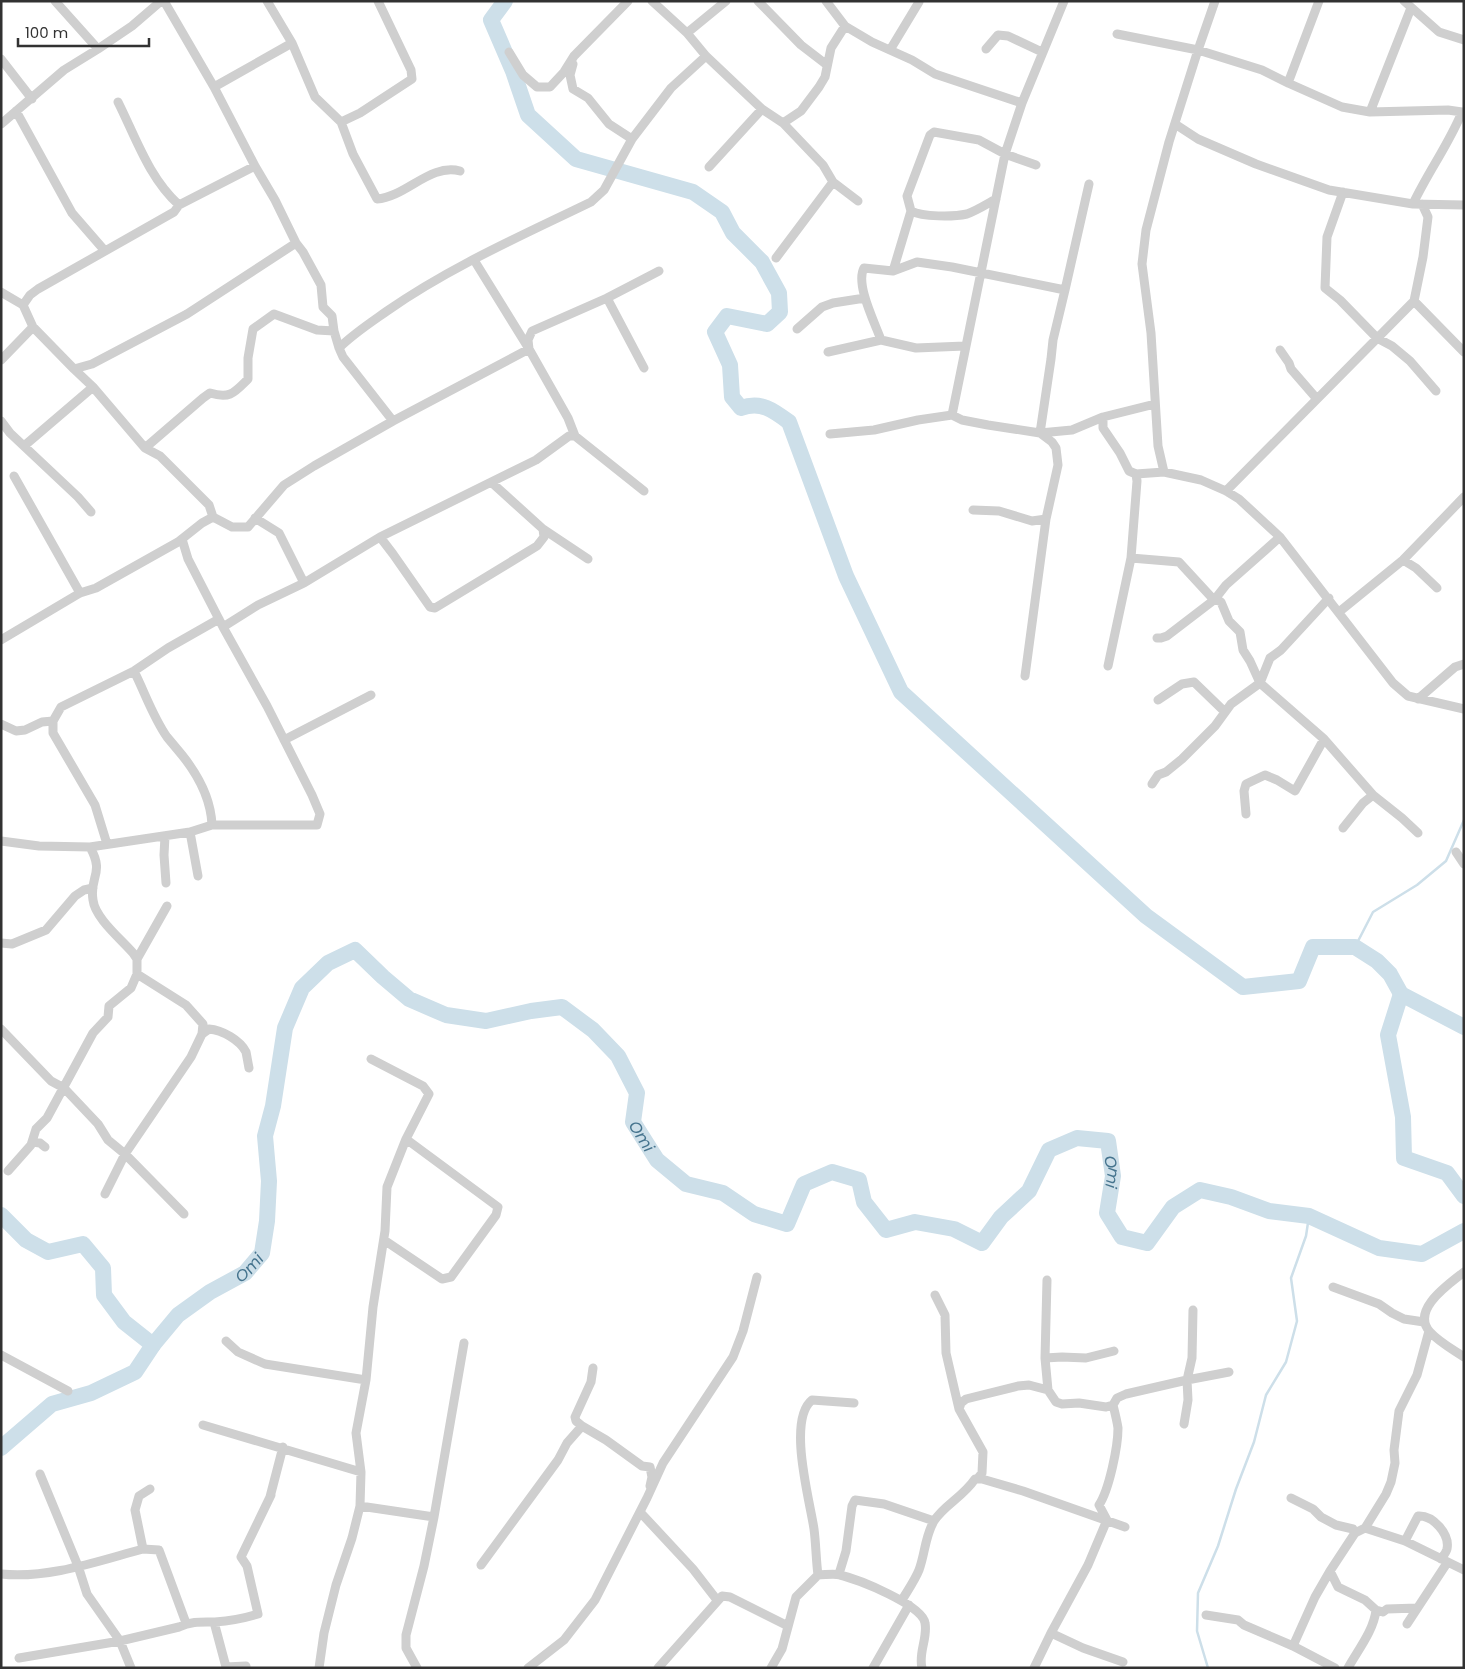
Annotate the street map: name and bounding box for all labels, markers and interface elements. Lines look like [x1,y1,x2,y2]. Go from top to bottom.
scale bar [18,15,149,47]
text: 100 m [25,22,68,43]
water label: Omi [623,1116,661,1157]
water label: Omi [1099,1154,1126,1191]
water label: Omi [231,1247,269,1288]

